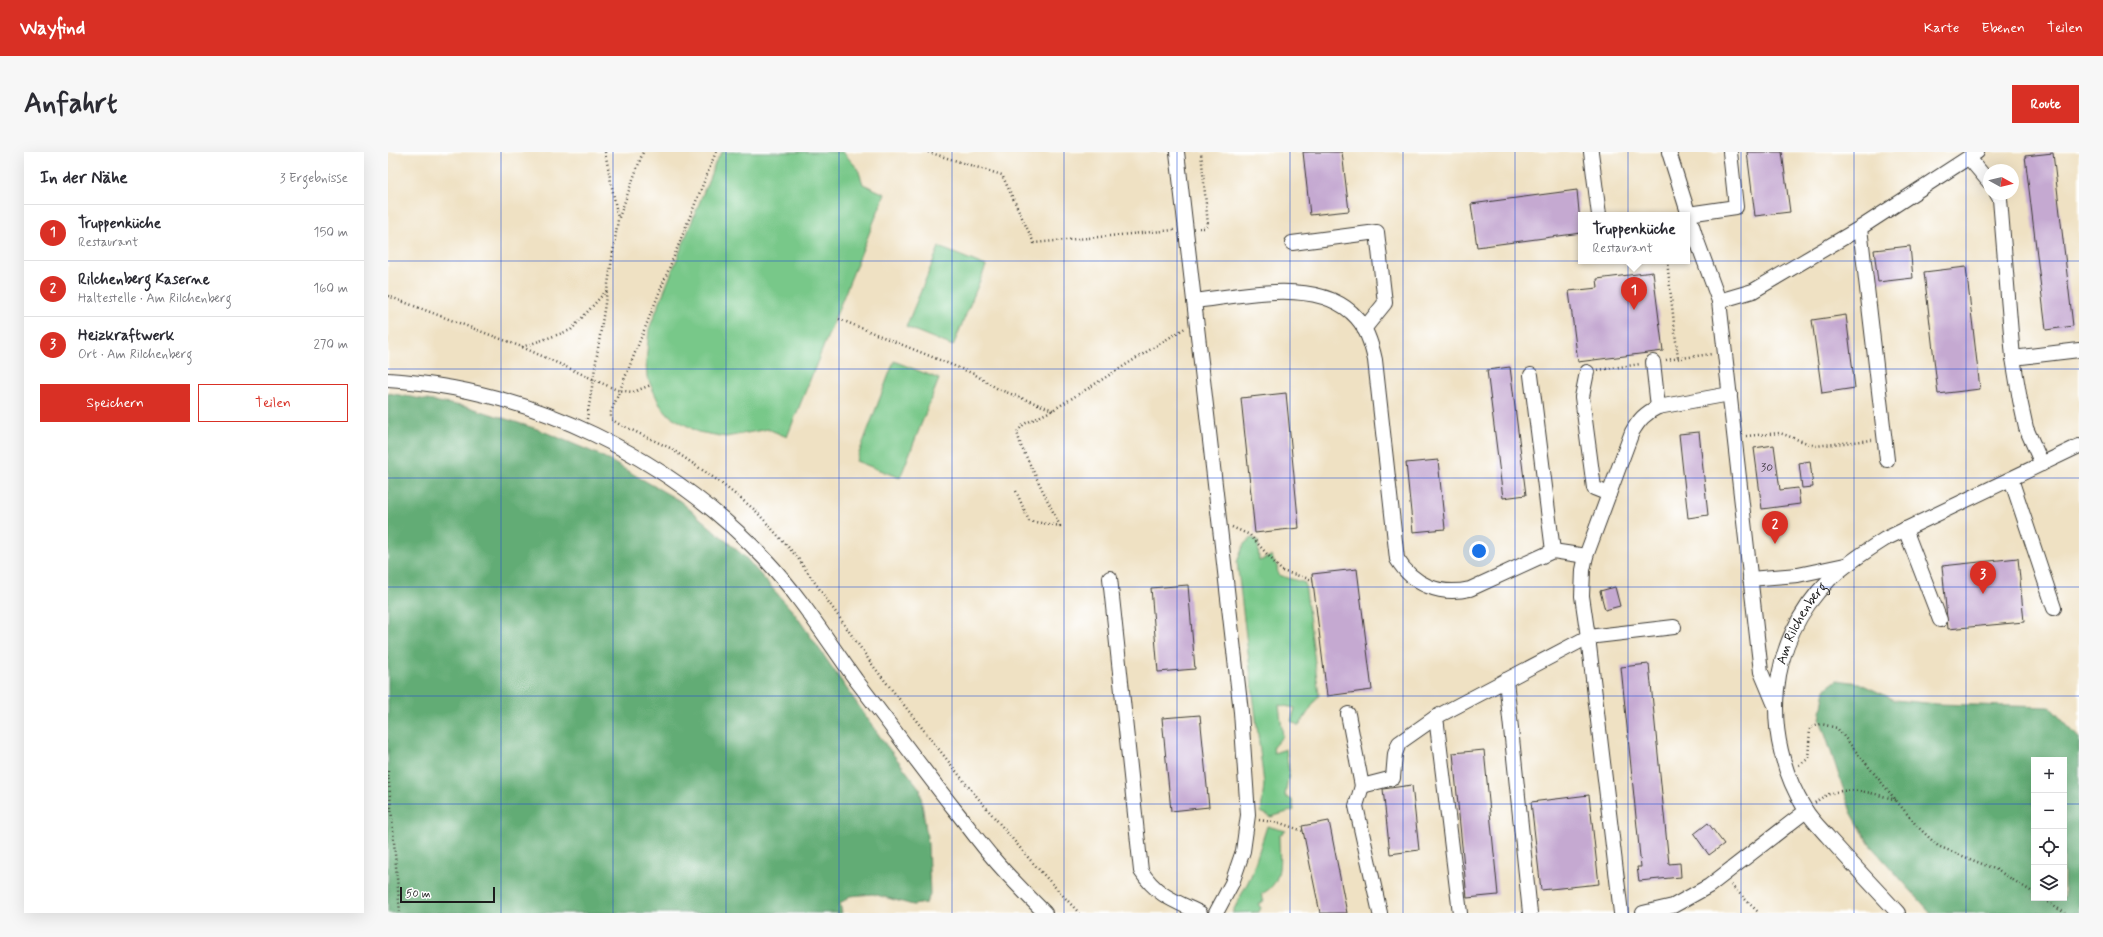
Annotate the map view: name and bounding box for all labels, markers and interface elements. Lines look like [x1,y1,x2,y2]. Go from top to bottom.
text: Wayfind [20,16,85,41]
text: Karte [1924,19,1959,37]
text: Ebenen [1981,19,2025,37]
text: Teilen [2047,19,2083,37]
button: Route [2012,85,2079,123]
text: Anfahrt [24,86,117,123]
north arrow [1983,164,2019,200]
text: In der Nähe [40,167,128,189]
text: 3 Ergebnisse [280,170,348,187]
popup [1578,212,1690,264]
text: Truppenküche [78,214,161,234]
text: Truppenküche [1592,220,1676,240]
text: 1 [50,224,56,241]
text: 150 m [314,224,348,241]
text: Restaurant [78,234,138,251]
text: Restaurant [1592,240,1653,257]
text: Rilchenberg Kaserne [78,270,210,290]
pin: 1 [1621,277,1647,310]
text: 2 [50,280,56,297]
text: 160 m [313,280,348,297]
text: Haltestelle · Am Rilchenberg [78,290,231,307]
text: Heizkraftwerk [78,326,174,346]
text: 3 [50,336,56,353]
text: 270 m [313,336,348,353]
text: Ort · Am Rilchenberg [78,346,192,363]
button: Speichern [40,384,190,422]
button: Teilen [198,384,348,422]
house number: 30 [1761,460,1773,476]
pin: 2 [1762,511,1788,544]
your location [1469,541,1489,561]
pin: 3 [1970,561,1996,594]
street label: Am Rilchenberg [1773,579,1833,667]
map controls [2031,757,2067,901]
button: + [2031,757,2067,793]
button: − [2031,793,2067,829]
button: locate [2031,829,2067,865]
button: layers [2031,865,2067,901]
scale bar [400,885,495,904]
text: 50 m [406,887,431,901]

